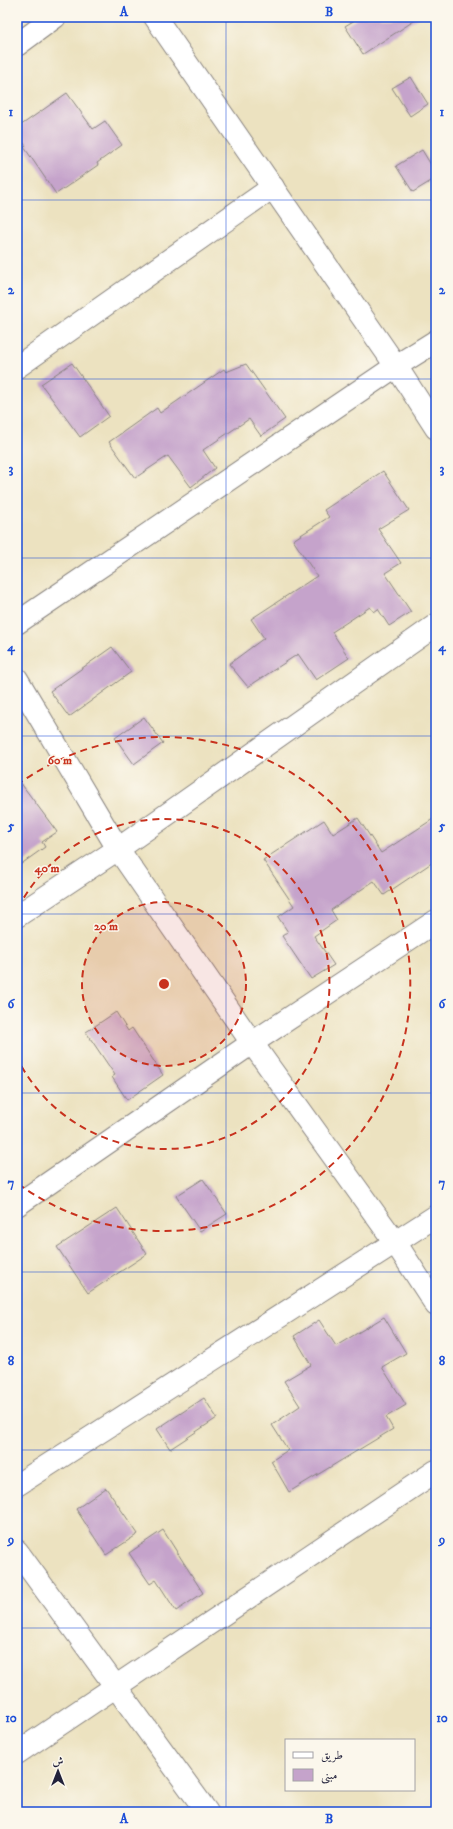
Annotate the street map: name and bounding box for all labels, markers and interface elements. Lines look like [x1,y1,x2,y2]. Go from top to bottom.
text: A [119,4,129,20]
text: B [325,4,333,20]
text: 1 [9,104,14,120]
text: 1 [440,104,445,120]
text: 2 [8,282,15,298]
text: 2 [439,282,446,298]
text: 3 [9,461,14,477]
text: 3 [440,461,445,477]
text: 4 [6,639,15,656]
text: 4 [437,639,446,656]
text: 60 m [48,753,72,768]
text: 5 [7,818,15,834]
text: 5 [438,818,446,834]
text: 40 m [34,861,59,876]
text: 20 m [94,919,118,934]
centre of rings [157,977,171,991]
text: 6 [8,996,16,1012]
text: 6 [439,996,447,1012]
text: 7 [8,1175,15,1191]
text: 7 [439,1175,446,1191]
text: 8 [8,1353,15,1369]
text: 8 [439,1353,446,1369]
text: 9 [7,1532,14,1548]
text: 9 [438,1532,445,1548]
text: 10 [5,1710,17,1726]
text: 10 [436,1710,448,1726]
legend [285,1739,415,1791]
text: طريق [321,1748,343,1763]
north arrow [38,1751,78,1791]
text: ش [53,1755,64,1769]
text: مبنى [321,1768,337,1784]
text: A [119,1811,129,1827]
text: B [325,1811,333,1827]

